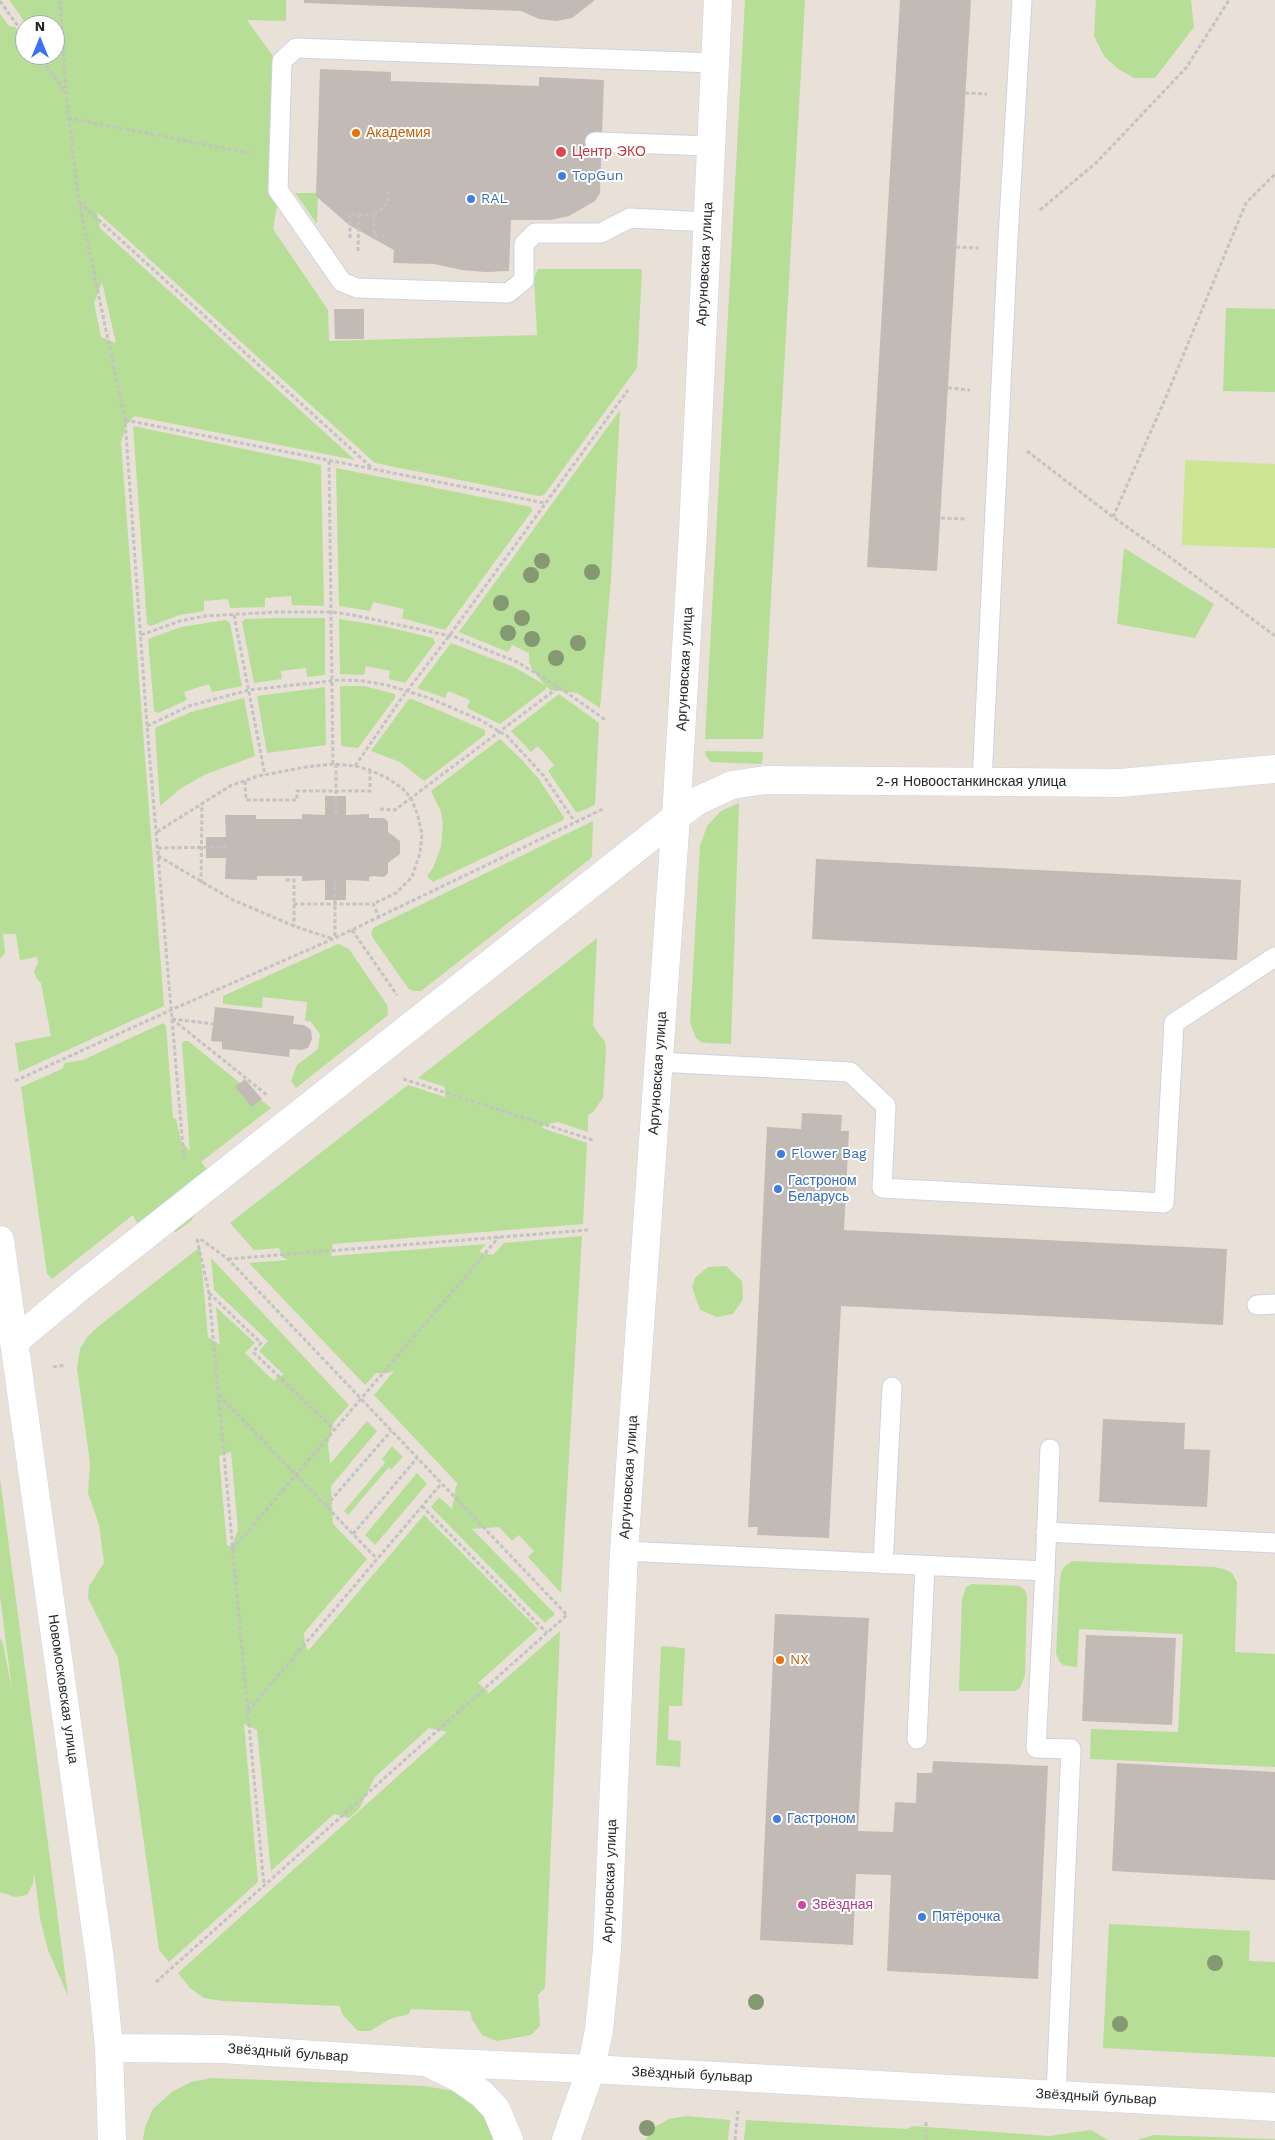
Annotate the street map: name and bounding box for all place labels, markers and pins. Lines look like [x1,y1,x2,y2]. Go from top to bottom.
place label: Академия [366,125,431,141]
marker: Академия [350,127,362,139]
place label: Центр ЭКО [572,144,646,160]
marker: Центр ЭКО [554,145,568,159]
place label: TopGun [572,168,624,184]
marker: TopGun [556,170,568,182]
place label: RAL [481,191,508,207]
marker: RAL [465,193,477,205]
place label: Flower Bag [791,1146,867,1162]
marker: Flower Bag [775,1148,787,1160]
place label: Гастроном Беларусь [788,1173,857,1206]
marker: Гастроном Беларусь [772,1183,784,1195]
place label: NX [790,1652,809,1668]
marker: NX [774,1654,786,1666]
place label: Гастроном [787,1811,856,1827]
marker: Гастроном [771,1813,783,1825]
place label: Звёздная [812,1897,873,1913]
marker: Звёздная [796,1899,808,1911]
place label: Пятёрочка [932,1909,1001,1925]
marker: Пятёрочка [916,1911,928,1923]

